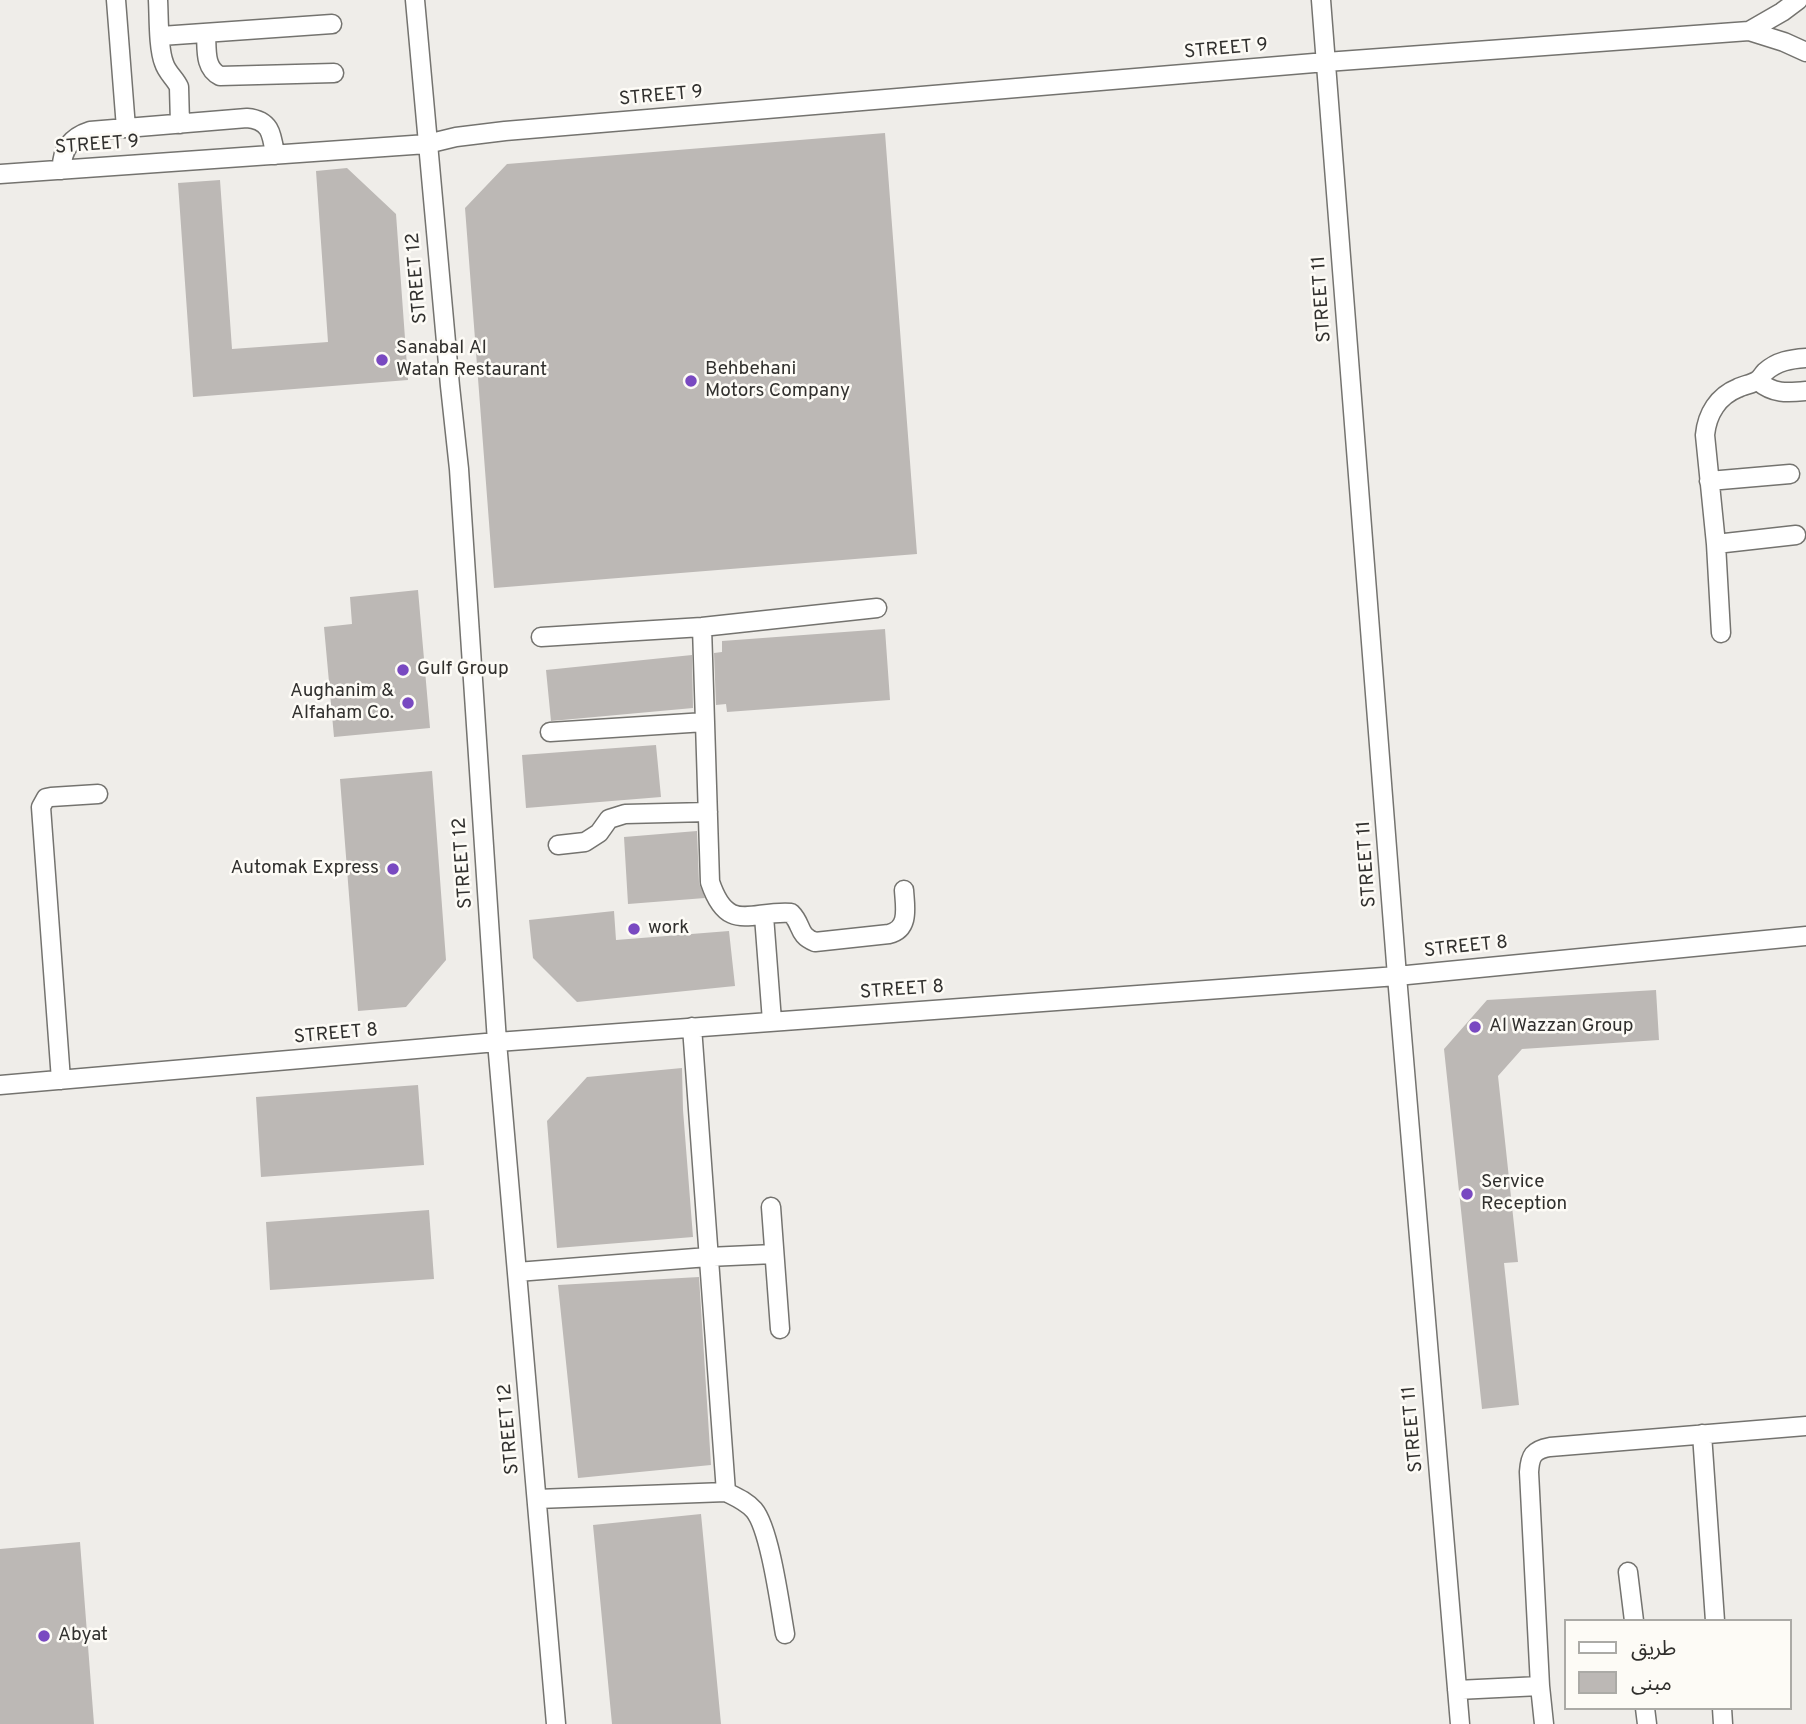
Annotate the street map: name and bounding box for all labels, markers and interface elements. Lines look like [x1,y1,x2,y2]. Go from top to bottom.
street label: STREET 9 [1183,35,1269,65]
street label: STREET 9 [618,82,704,112]
street label: STREET 9 [54,132,140,160]
street label: STREET 12 [403,231,433,325]
street label: STREET 11 [1309,255,1337,343]
place label: Sanabal Al Watan Restaurant [396,338,547,382]
marker: Sanabal Al Watan Restaurant [374,352,390,368]
place label: Behbehani Motors Company [705,359,850,403]
marker: Behbehani Motors Company [683,373,699,389]
place label: Gulf Group [417,659,509,681]
marker: Gulf Group [395,662,411,678]
place label: Aughanim & Alfaham Co. [290,681,394,725]
marker: Aughanim & Alfaham Co. [400,695,416,711]
street label: STREET 12 [449,817,479,909]
street label: STREET 11 [1354,820,1382,908]
place label: Automak Express [231,858,379,880]
marker: Automak Express [385,861,401,877]
place label: work [648,918,689,940]
marker: work [626,921,642,937]
street label: STREET 8 [1423,932,1509,964]
street label: STREET 8 [859,977,945,1005]
place label: Al Wazzan Group [1489,1016,1634,1038]
marker: Al Wazzan Group [1467,1019,1483,1035]
street label: STREET 8 [293,1020,379,1050]
place label: Service Reception [1481,1172,1567,1216]
marker: Service Reception [1459,1186,1475,1202]
street label: STREET 12 [495,1382,525,1476]
street label: STREET 11 [1399,1385,1429,1473]
legend [1564,1619,1792,1710]
place label: Abyat [58,1625,108,1647]
marker: Abyat [36,1628,52,1644]
text: طريق [1631,1636,1676,1663]
text: مبنى [1631,1671,1672,1698]

